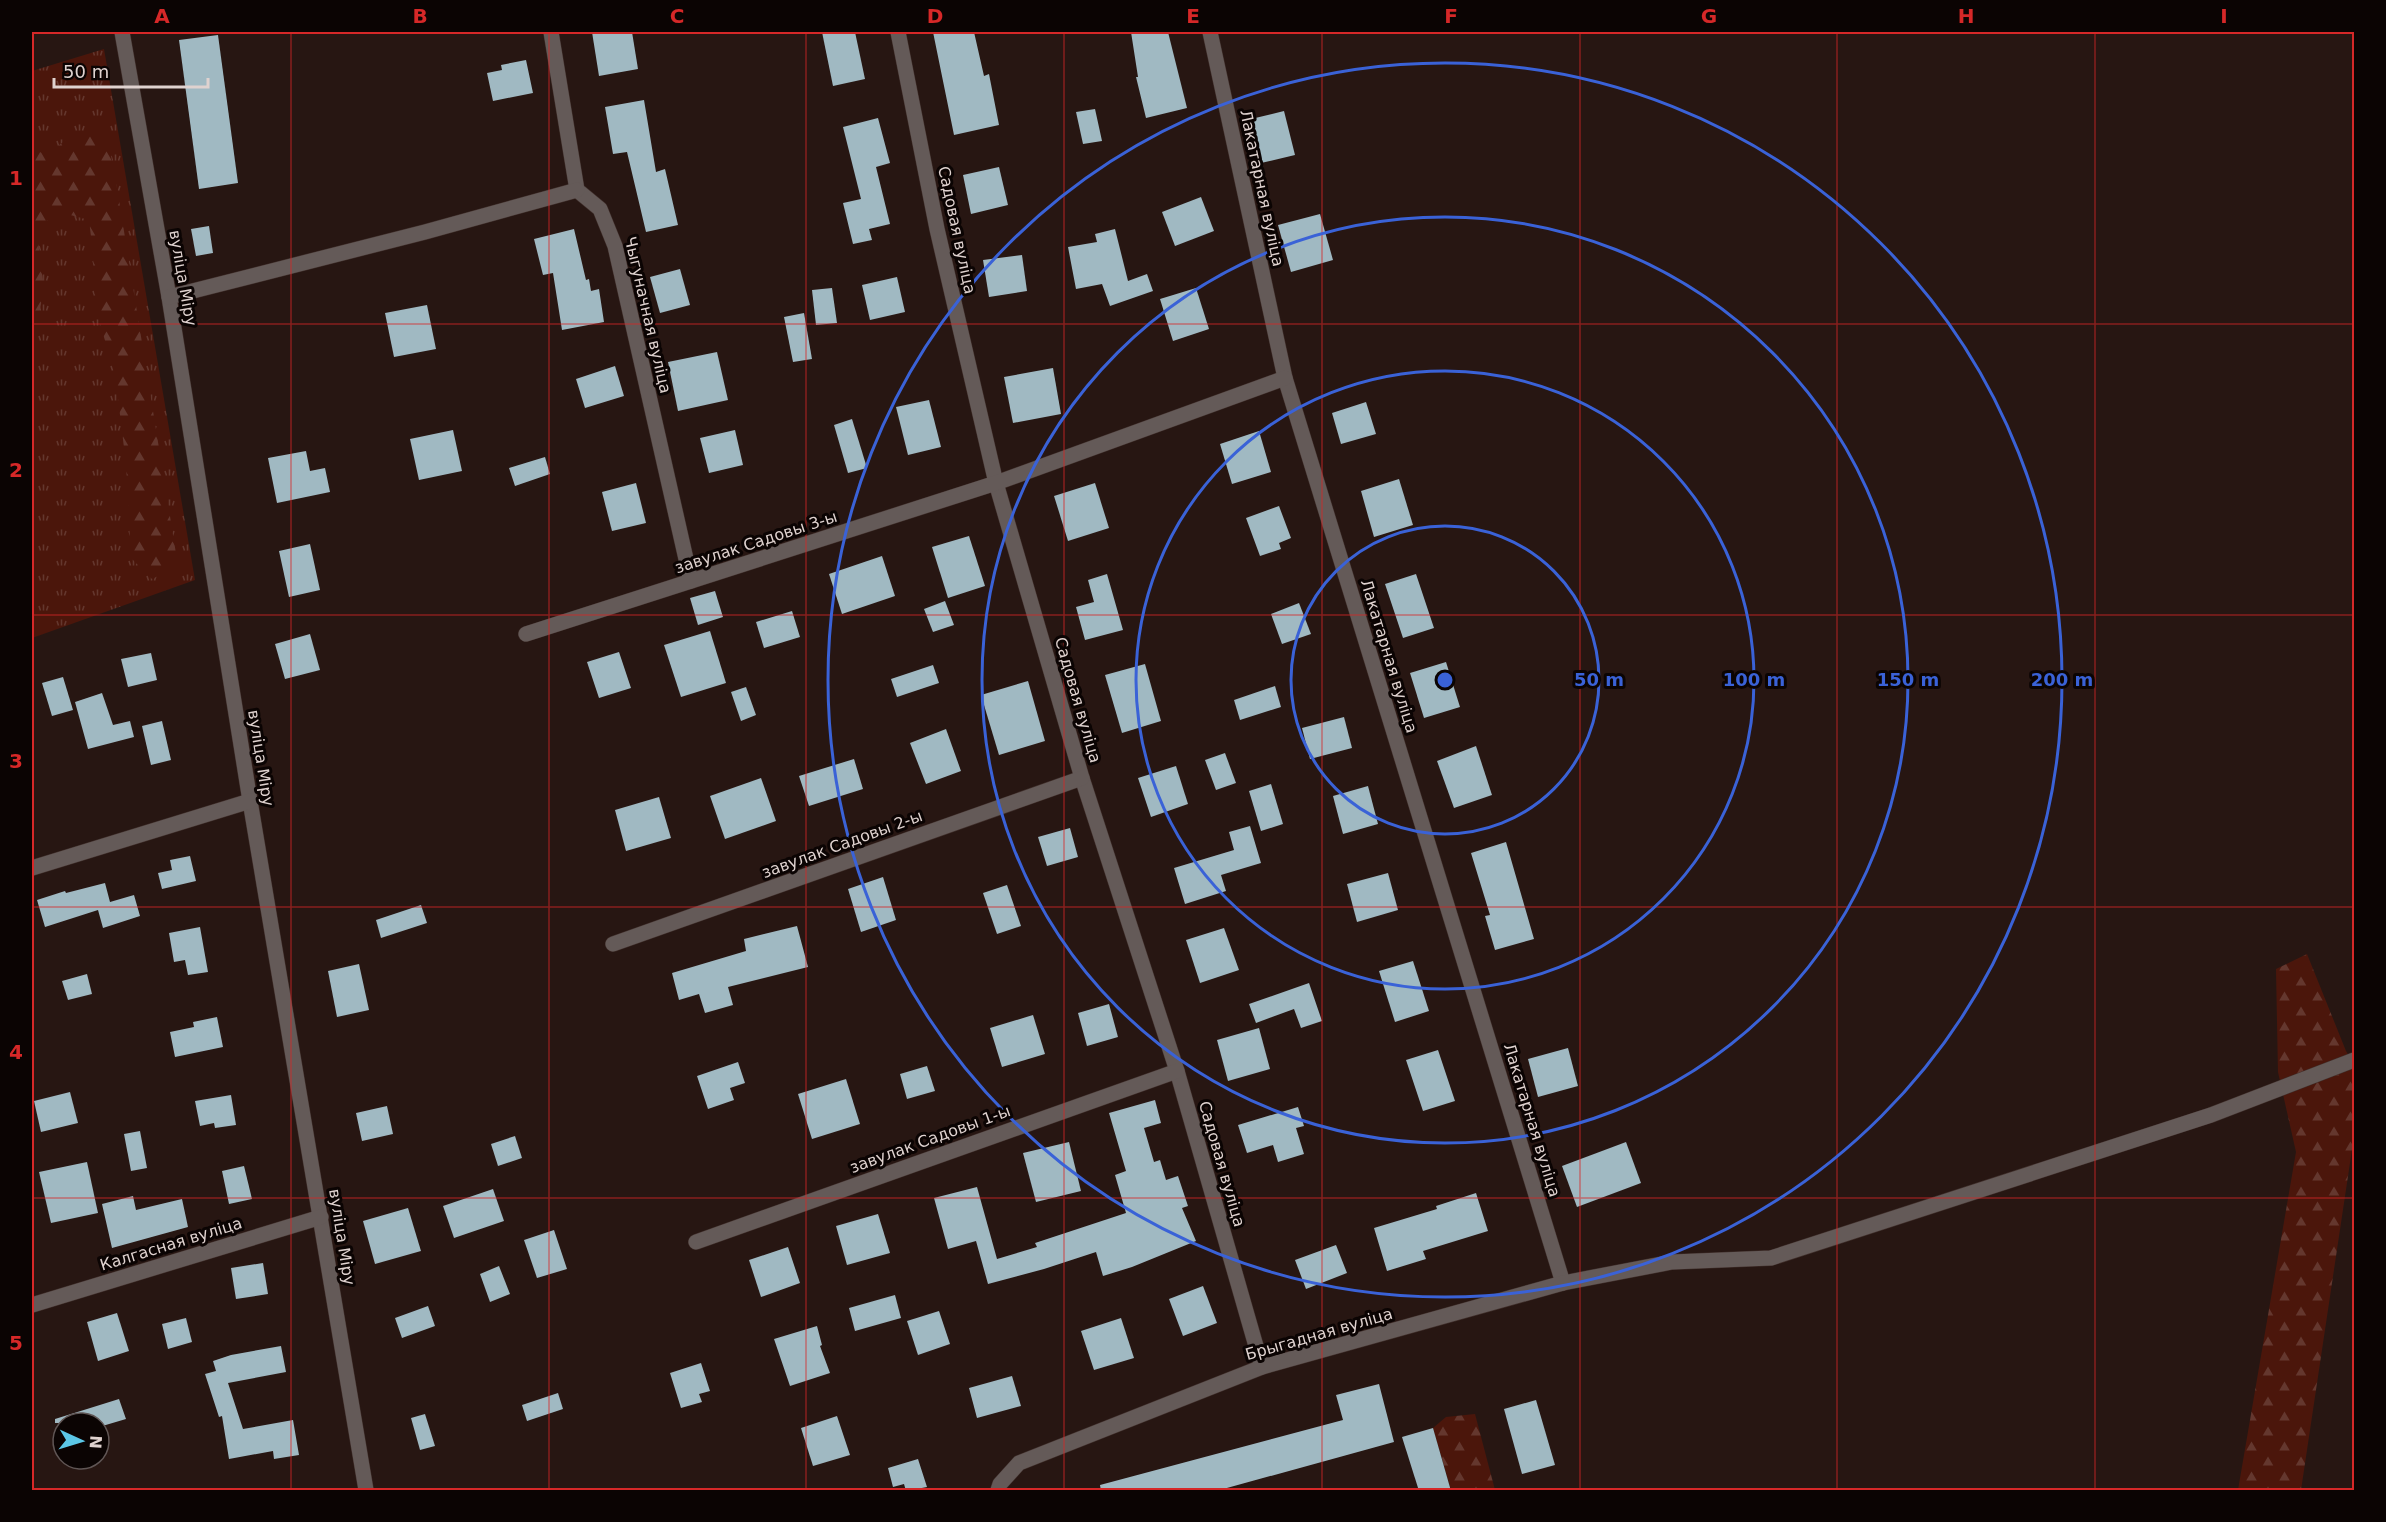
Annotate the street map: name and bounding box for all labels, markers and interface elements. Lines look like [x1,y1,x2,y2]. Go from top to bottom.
text: A [154,4,170,28]
text: B [412,4,428,28]
text: C [670,4,684,28]
text: D [927,4,943,28]
text: E [1186,4,1200,28]
text: F [1444,4,1458,28]
text: G [1701,4,1717,28]
text: H [1958,4,1974,28]
text: I [2220,4,2228,28]
scale bar [54,51,208,89]
text: 50 m [63,61,109,82]
street label: Лакатарная вуліца [1236,108,1288,268]
street label: Садовая вуліца [934,164,980,296]
text: 1 [9,166,23,190]
street label: вуліца Міру [165,228,201,328]
street label: Чыгуначная вуліца [621,235,675,395]
text: 2 [9,458,23,482]
street label: завулак Садовы 3-ы [672,507,840,577]
street label: Лакатарная вуліца [1357,577,1421,735]
street label: Садовая вуліца [1051,635,1105,765]
text: 50 m [1574,669,1624,690]
text: 100 m [1723,669,1785,690]
text: 150 m [1877,669,1939,690]
text: 200 m [2031,669,2093,690]
centre of rings [1435,670,1455,690]
street label: вуліца Міру [244,708,278,808]
text: 3 [9,749,23,773]
street label: завулак Садовы 2-ы [759,806,925,882]
text: 4 [9,1040,23,1064]
street label: Лакатарная вуліца [1500,1041,1564,1199]
street label: Садовая вуліца [1195,1099,1249,1229]
street label: завулак Садовы 1-ы [847,1101,1013,1177]
street label: вуліца Міру [325,1187,359,1287]
street label: Калгасная вуліца [98,1213,244,1275]
street label: Брыгадная вуліца [1243,1304,1395,1364]
text: 5 [9,1331,23,1355]
north arrow [51,1411,111,1471]
text: N [86,1435,105,1449]

